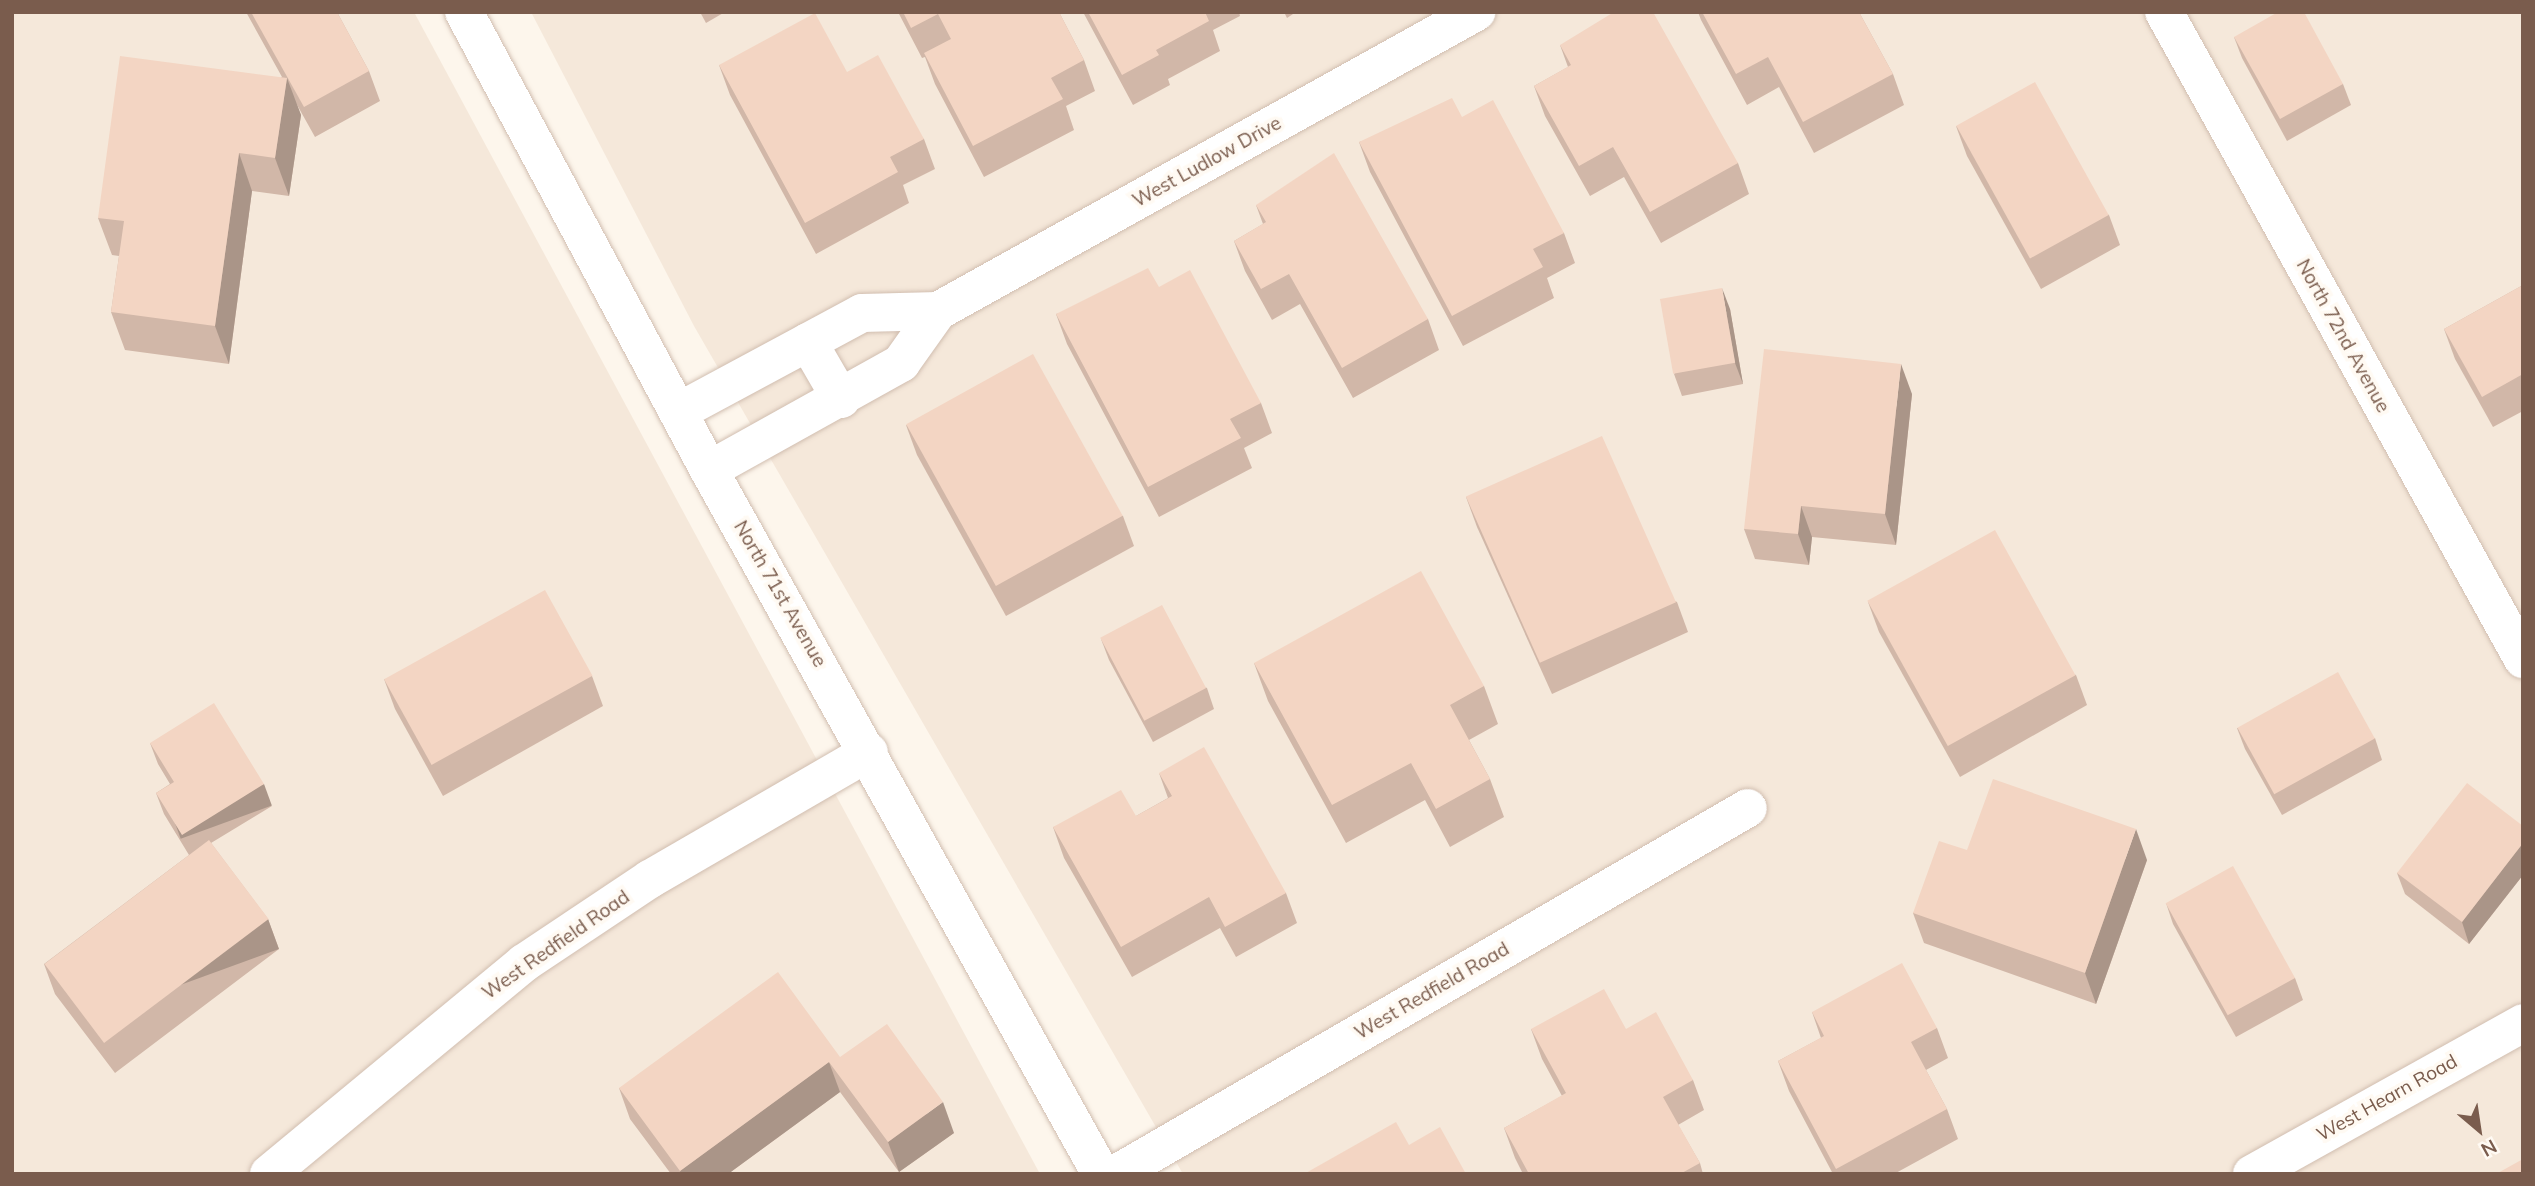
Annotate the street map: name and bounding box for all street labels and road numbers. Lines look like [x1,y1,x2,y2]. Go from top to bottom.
street label: West Ludlow Drive [1129,112,1285,212]
street label: North 72nd Avenue [2291,255,2395,417]
street label: North 71st Avenue [729,517,831,671]
street label: West Redfield Road [478,886,634,1004]
street label: West Redfield Road [1351,937,1513,1045]
street label: West Hearn Road [2313,1050,2461,1146]

